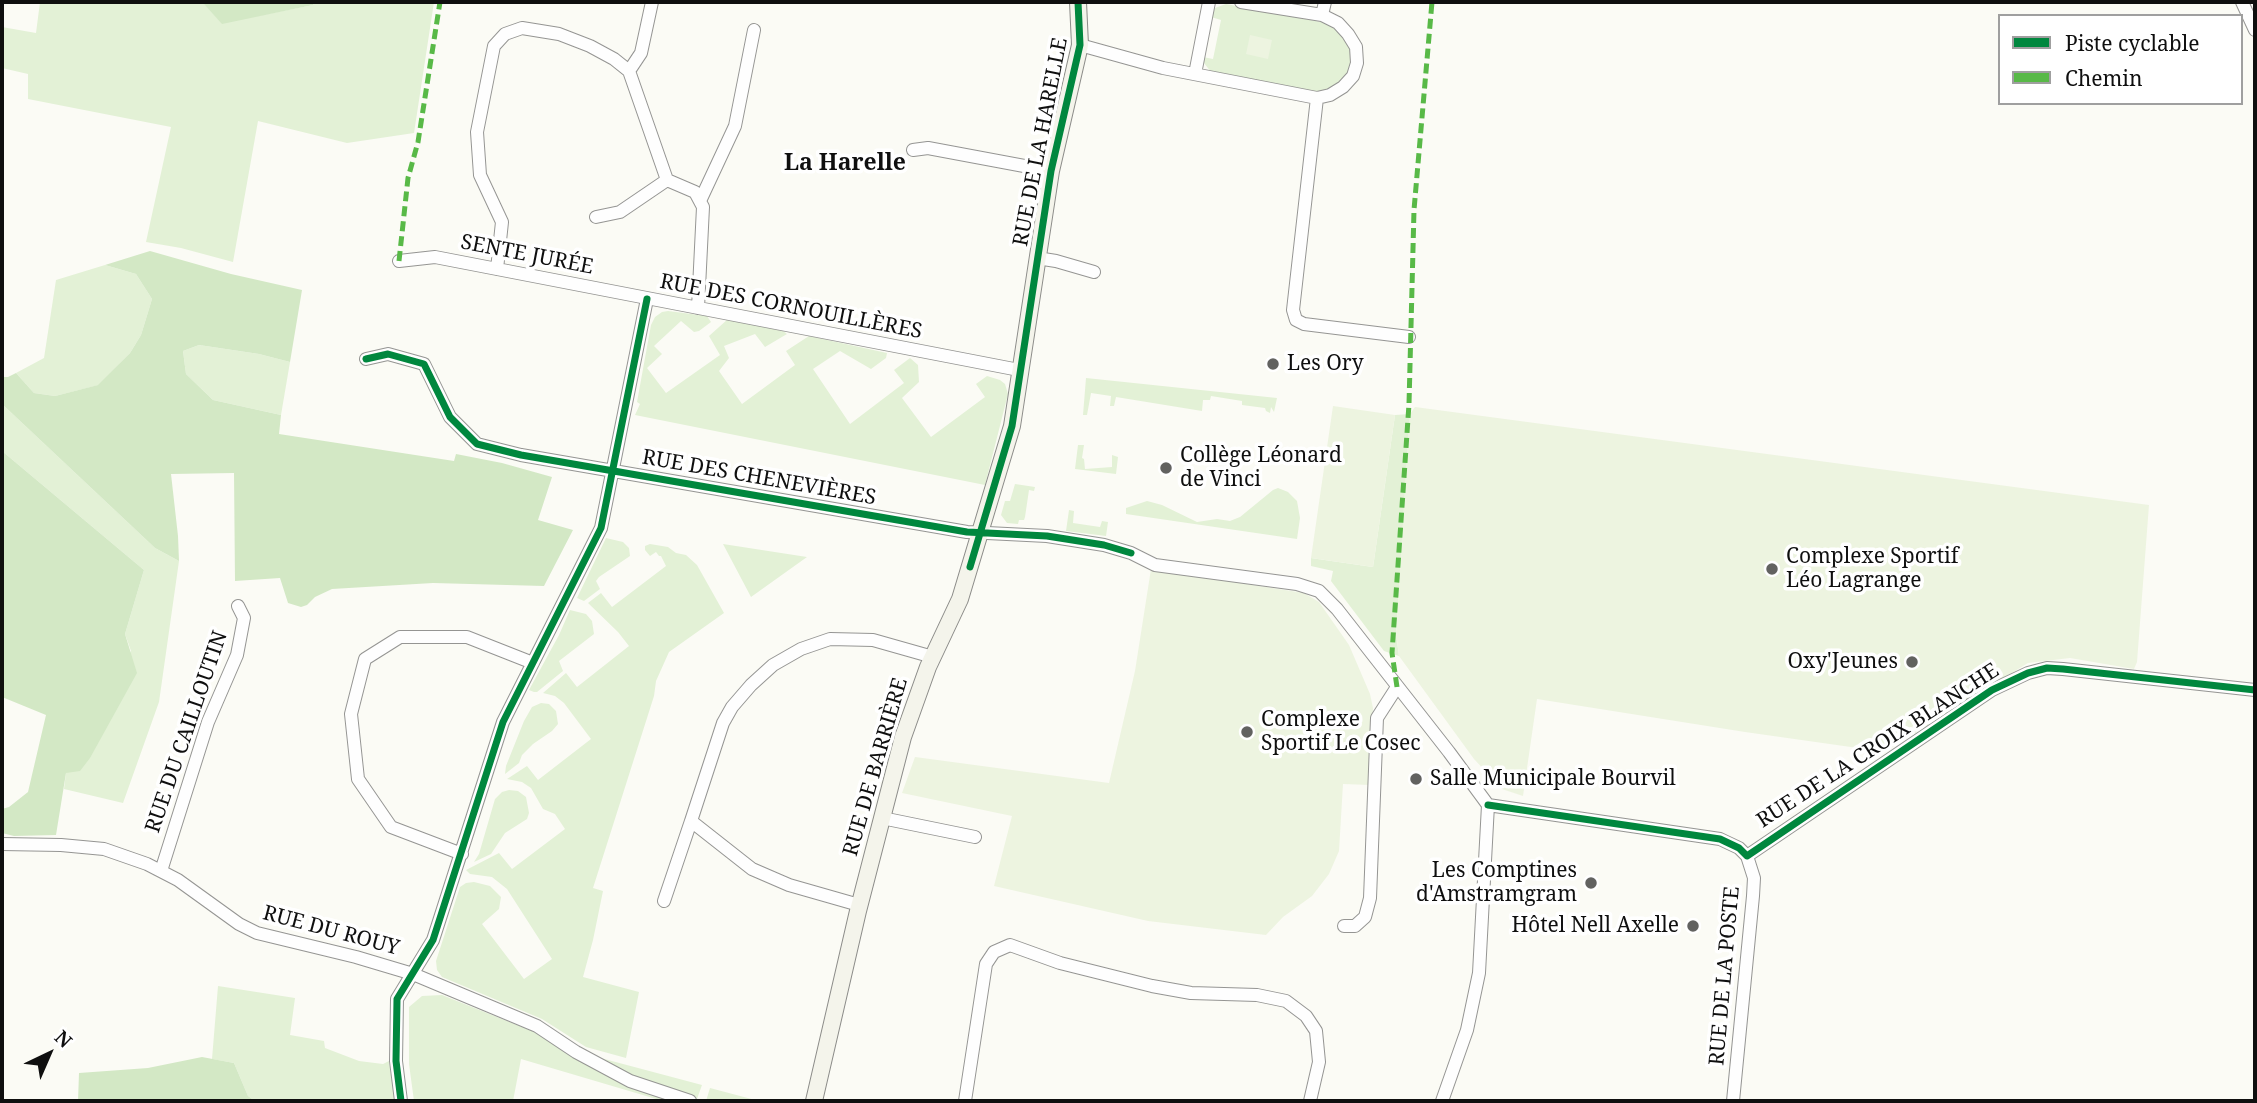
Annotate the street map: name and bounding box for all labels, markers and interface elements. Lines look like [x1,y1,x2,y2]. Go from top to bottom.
legend [1998,14,2243,105]
text: Piste cyclable [2065,29,2199,57]
street label: RUE DE LA HARELLE [1008,36,1074,248]
text: Chemin [2065,64,2143,92]
district label: La Harelle [784,149,906,177]
street label: SENTE JURÉE [459,230,595,280]
street label: RUE DES CORNOUILLÈRES [658,269,924,345]
place label: Les Ory [1287,351,1364,377]
marker: Les Ory [1265,356,1281,372]
place label: Collège Léonard de Vinci [1180,443,1342,493]
street label: RUE DES CHENEVIÈRES [640,445,878,511]
marker: Collège Léonard de Vinci [1158,460,1174,476]
place label: Complexe Sportif Léo Lagrange [1786,544,1959,594]
marker: Complexe Sportif Léo Lagrange [1764,561,1780,577]
street label: RUE DU CAILLOUTIN [141,628,233,836]
place label: Oxy'Jeunes [1787,649,1898,675]
marker: Oxy'Jeunes [1904,654,1920,670]
street label: RUE DE LA CROIX BLANCHE [1752,658,2004,834]
street label: RUE DE BARRIÈRE [838,675,914,859]
place label: Complexe Sportif Le Cosec [1261,707,1420,757]
marker: Complexe Sportif Le Cosec [1239,724,1255,740]
place label: Salle Municipale Bourvil [1430,766,1676,792]
marker: Salle Municipale Bourvil [1408,771,1424,787]
place label: Les Comptines d'Amstramgram [1416,858,1577,908]
marker: Les Comptines d'Amstramgram [1583,875,1599,891]
street label: RUE DE LA POSTE [1705,885,1745,1067]
street label: RUE DU ROUY [260,901,402,961]
place label: Hôtel Nell Axelle [1511,913,1679,939]
marker: Hôtel Nell Axelle [1685,918,1701,934]
north arrow [14,1019,84,1089]
text: N [49,1024,78,1053]

